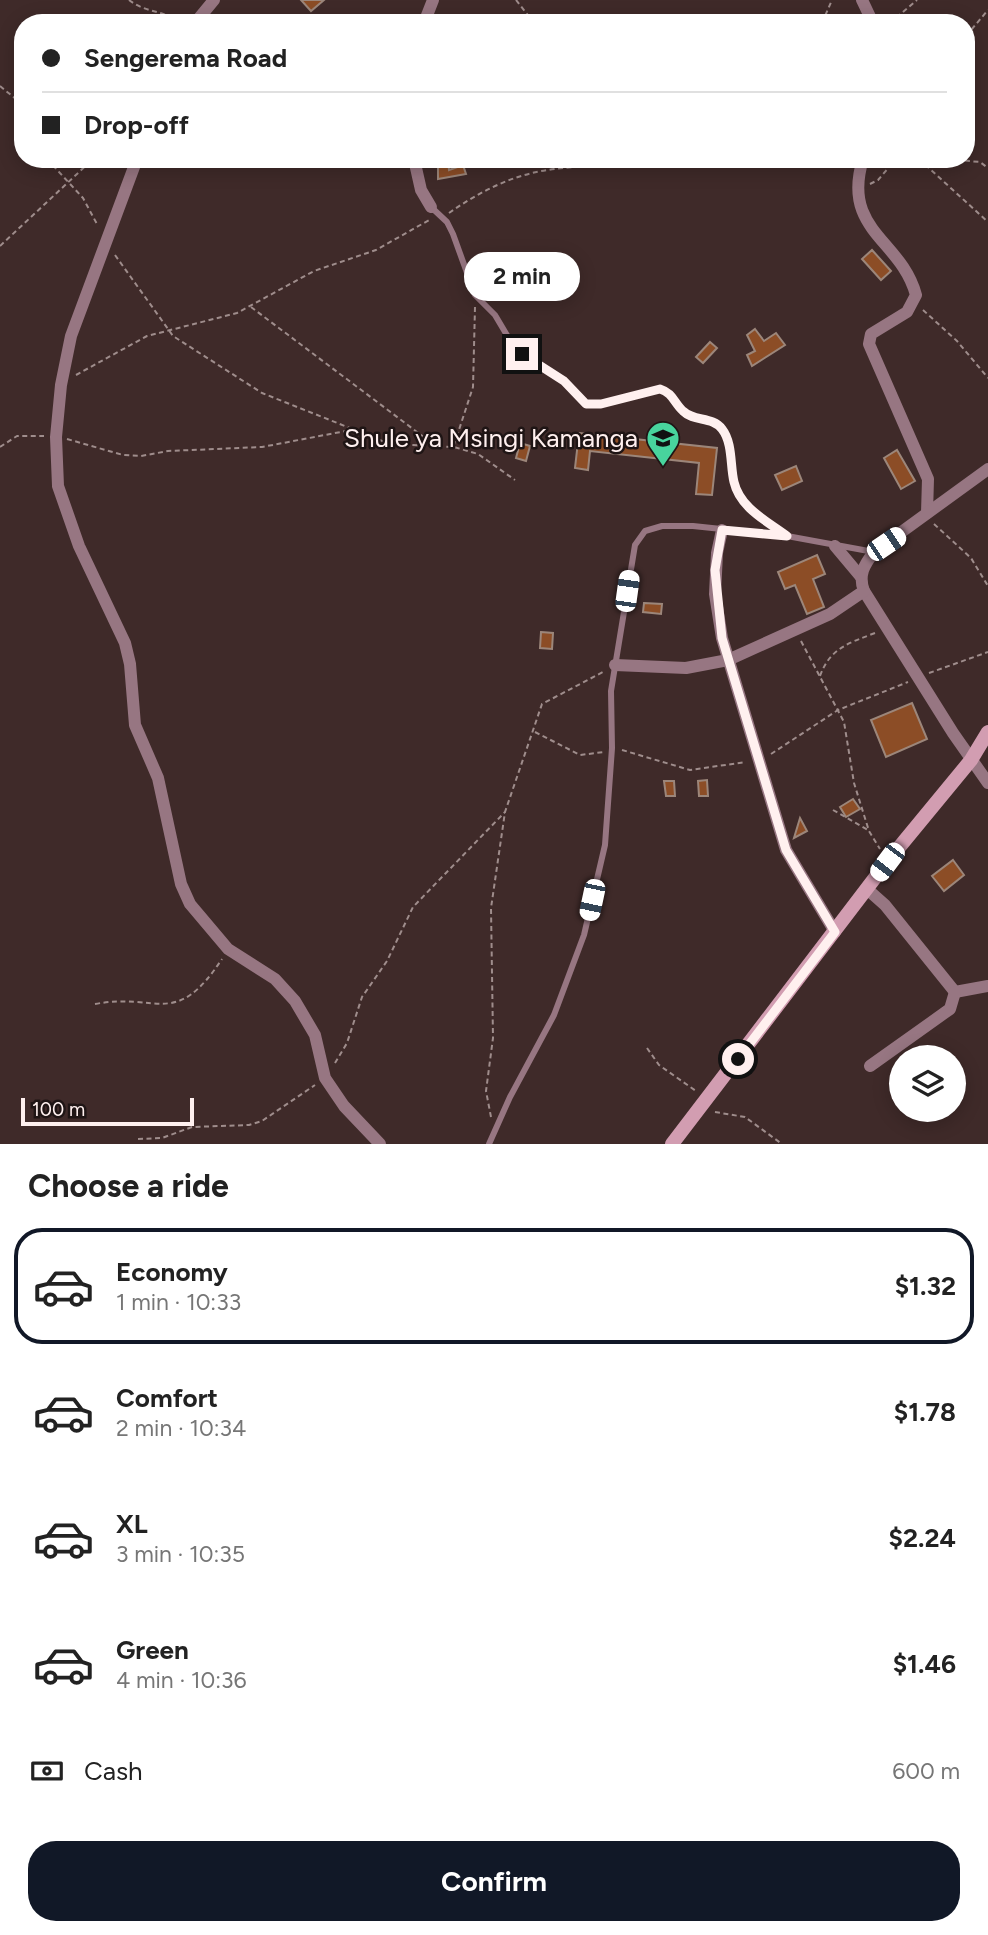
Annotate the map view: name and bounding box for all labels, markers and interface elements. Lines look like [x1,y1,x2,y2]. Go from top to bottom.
text: Sengerema Road [84,42,287,74]
text: Drop-off [84,109,189,141]
callout: 2 min [464,252,580,302]
text: 2 min [493,262,551,290]
route end [506,338,538,370]
school or university icon: Shule ya Msingi Kamanga [644,419,682,468]
place label: Shule ya Msingi Kamanga [344,422,638,454]
car [863,524,910,564]
car [614,569,641,613]
car [866,839,909,885]
car [578,877,607,923]
route start [722,1043,754,1075]
map controls [889,1045,966,1122]
button: layers [889,1045,966,1122]
scale bar [21,1095,194,1127]
text: 100 m [32,1098,85,1121]
text: Choose a ride [28,1167,229,1205]
icon: car [32,1255,95,1318]
text: Economy [116,1256,228,1288]
text: $1.32 [895,1270,956,1302]
text: 1 min · 10:33 [116,1288,241,1316]
icon: car [32,1381,95,1444]
text: Comfort [116,1382,218,1414]
text: $1.78 [894,1396,956,1428]
text: 2 min · 10:34 [116,1414,246,1442]
icon: car [32,1507,95,1570]
text: XL [116,1508,148,1540]
text: $2.24 [889,1522,956,1554]
text: 3 min · 10:35 [116,1540,245,1568]
icon: car [32,1633,95,1696]
text: Green [116,1634,189,1666]
text: $1.46 [893,1648,956,1680]
text: 4 min · 10:36 [116,1666,247,1694]
icon: cash [28,1752,66,1790]
text: Cash [84,1755,143,1787]
text: 600 m [892,1757,960,1785]
button: Confirm [28,1841,960,1921]

